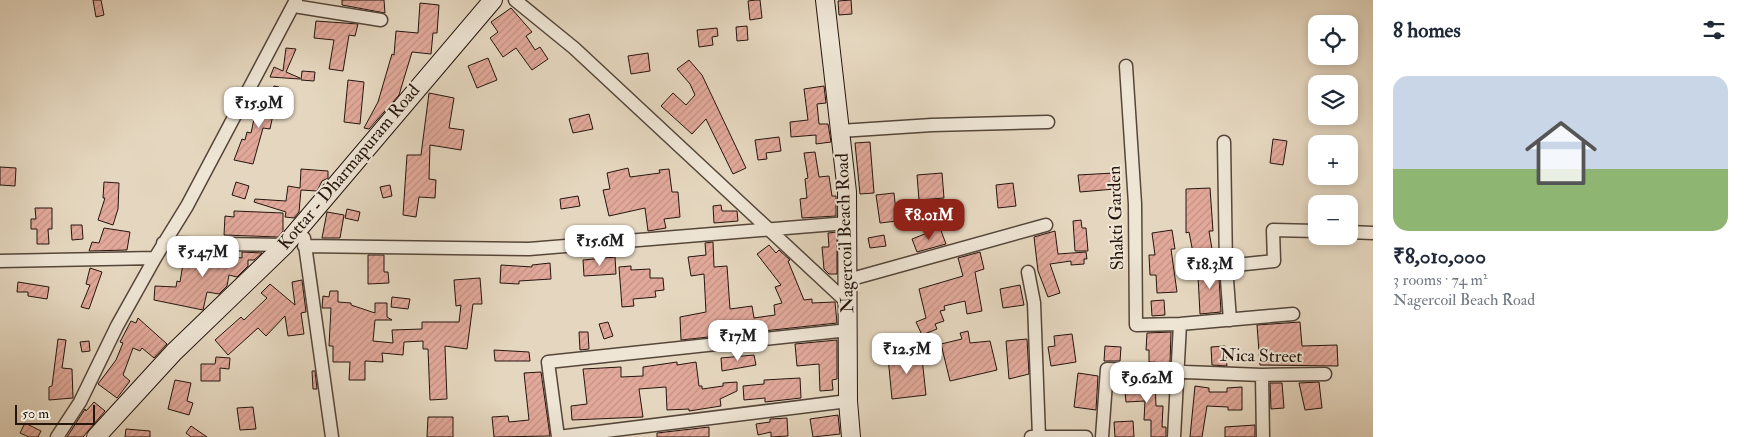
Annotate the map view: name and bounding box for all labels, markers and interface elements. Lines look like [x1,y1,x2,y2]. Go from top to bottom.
map controls [1308,15,1358,245]
button: locate [1308,15,1358,65]
icon: filters [1700,16,1728,44]
text: 8 homes [1393,17,1461,44]
button: layers [1308,75,1358,125]
street label: Kottar - Dharmapuram Road [273,79,425,255]
pin: ₹15.9M [218,86,300,129]
text: ₹15.9M [235,93,283,113]
icon: home [1516,108,1606,198]
button: + [1308,135,1358,185]
street label: Nagercoil Beach Road [831,153,859,313]
street label: Shakti Garden [1103,165,1129,271]
button: − [1308,195,1358,245]
pin: ₹8.01M [888,198,970,241]
text: ₹8.01M [904,205,954,225]
pin: ₹15.6M [559,224,641,267]
text: ₹15.6M [576,231,624,251]
pin: ₹5.47M [162,236,244,278]
text: ₹5.47M [178,242,228,262]
text: ₹8,010,000 [1393,243,1486,270]
pin: ₹18.3M [1169,248,1251,290]
text: ₹18.3M [1186,254,1234,274]
text: 3 rooms · 74 m² [1393,270,1487,290]
text: Nagercoil Beach Road [1393,290,1535,310]
pin: ₹17M [708,320,768,362]
text: ₹17M [719,326,757,346]
pin: ₹12.5M [866,332,948,375]
text: ₹12.5M [883,339,931,359]
street label: Nica Street [1220,344,1303,368]
pin: ₹9.62M [1106,362,1188,404]
text: ₹9.62M [1121,368,1173,388]
scale bar [15,402,95,425]
text: 50 m [22,405,49,422]

